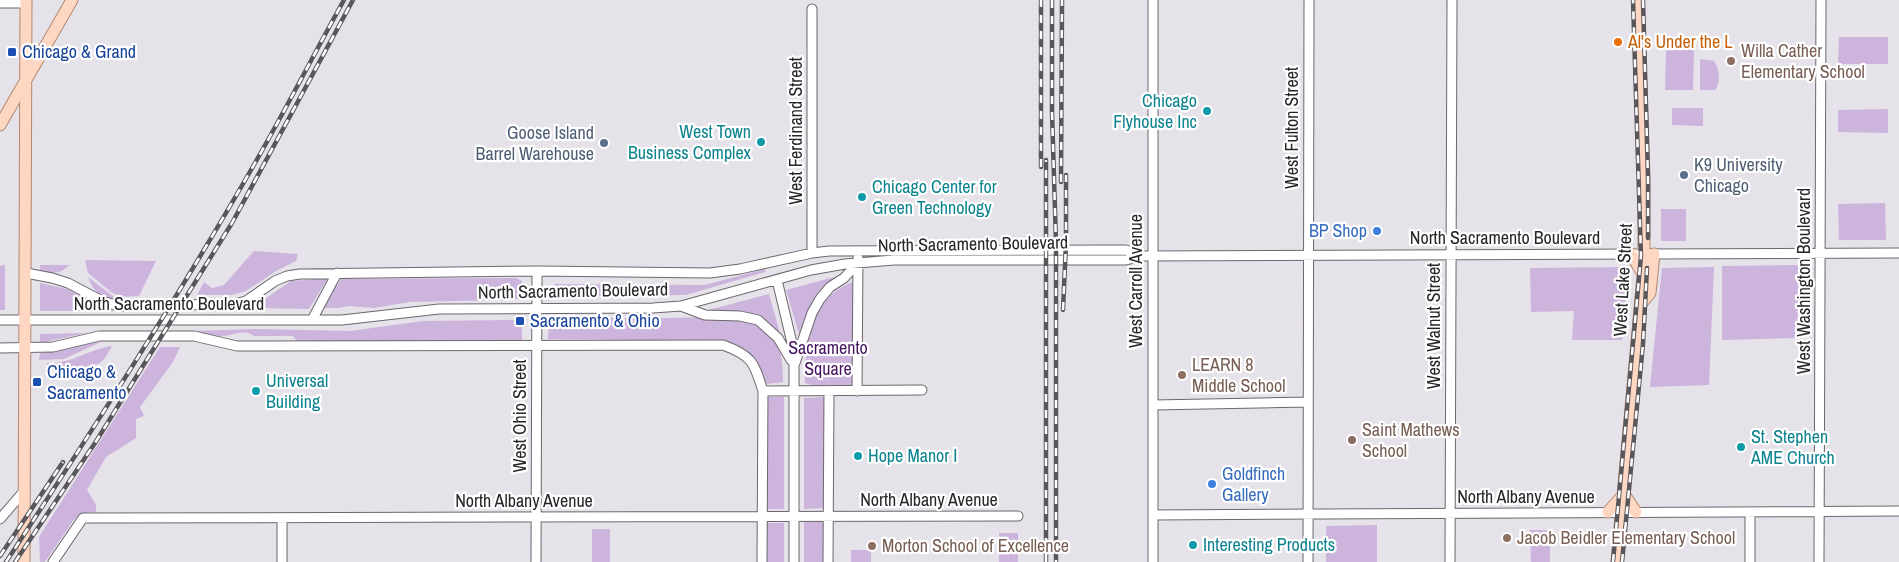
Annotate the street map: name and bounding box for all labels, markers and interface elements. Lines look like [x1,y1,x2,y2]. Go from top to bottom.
place label: Al's Under the L [1627,29,1733,54]
marker: Al's Under the L [1612,36,1624,48]
place label: Willa Cather Elementary School [1741,38,1865,84]
place label: Chicago & Grand [22,39,136,64]
marker: Chicago & Grand [6,46,18,58]
marker: Willa Cather Elementary School [1725,55,1737,67]
street label: West Ferdinand Street [783,57,808,205]
street label: West Fulton Street [1279,67,1304,189]
place label: Chicago Flyhouse Inc [1113,88,1197,134]
marker: Chicago Flyhouse Inc [1201,105,1213,117]
place label: West Town Business Complex [628,119,752,165]
place label: Goose Island Barrel Warehouse [476,120,594,166]
marker: West Town Business Complex [755,136,767,148]
marker: Goose Island Barrel Warehouse [598,137,610,149]
place label: K9 University Chicago [1694,152,1783,198]
marker: K9 University Chicago [1678,169,1690,181]
place label: Chicago Center for Green Technology [872,174,997,220]
street label: West Washington Boulevard [1791,188,1816,374]
marker: Chicago Center for Green Technology [856,191,868,203]
street label: West Carroll Avenue [1123,214,1148,348]
place label: BP Shop [1309,218,1367,243]
street label: West Lake Street [1607,223,1638,337]
marker: BP Shop [1371,225,1383,237]
street label: North Sacramento Boulevard [1410,225,1600,250]
street label: North Sacramento Boulevard [878,229,1068,258]
street label: West Walnut Street [1421,263,1446,389]
street label: North Sacramento Boulevard [478,276,668,305]
street label: North Sacramento Boulevard [74,291,264,316]
place label: Sacramento & Ohio [530,308,660,333]
marker: Sacramento & Ohio [514,315,526,327]
park label: Sacramento Square [788,335,868,381]
place label: LEARN 8 Middle School [1192,352,1286,398]
place label: Chicago & Sacramento [47,359,127,405]
street label: West Ohio Street [507,360,532,472]
place label: Universal Building [266,368,328,414]
marker: LEARN 8 Middle School [1176,369,1188,381]
marker: Chicago & Sacramento [31,376,43,388]
marker: Universal Building [250,385,262,397]
place label: Saint Mathews School [1362,417,1460,463]
place label: St. Stephen AME Church [1750,424,1835,470]
marker: Saint Mathews School [1346,434,1358,446]
marker: St. Stephen AME Church [1735,441,1747,453]
place label: Hope Manor I [868,443,957,468]
marker: Hope Manor I [852,450,864,462]
place label: Goldfinch Gallery [1222,461,1285,507]
marker: Goldfinch Gallery [1206,478,1218,490]
street label: North Albany Avenue [1457,484,1595,509]
street label: North Albany Avenue [860,487,998,512]
street label: North Albany Avenue [455,488,593,513]
place label: Jacob Beidler Elementary School [1517,525,1735,550]
place label: Interesting Products [1203,532,1335,557]
marker: Jacob Beidler Elementary School [1501,532,1513,544]
place label: Morton School of Excellence [882,533,1069,558]
marker: Interesting Products [1187,539,1199,551]
marker: Morton School of Excellence [866,540,878,552]

